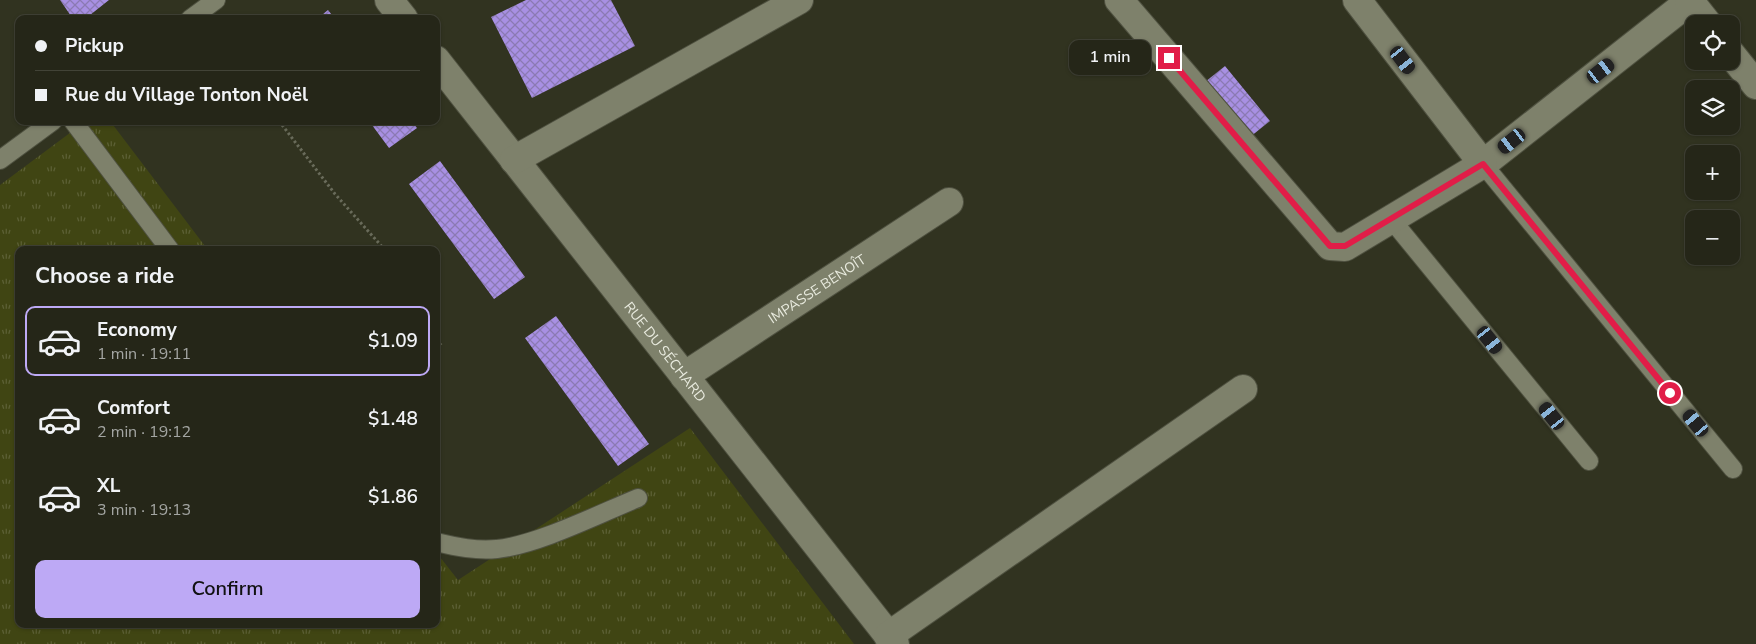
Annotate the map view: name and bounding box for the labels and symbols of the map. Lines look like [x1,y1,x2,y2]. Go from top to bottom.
callout: 1 min [1069,40,1152,76]
car [1387,44,1418,76]
route end [1158,47,1180,69]
car [1584,56,1617,86]
car [1495,126,1528,156]
street label: IMPASSE BENOÎT [765,250,870,328]
street label: RUE DU SÉCHARD [620,298,710,406]
car [1474,324,1505,356]
route start [1659,382,1681,404]
car [1536,400,1567,432]
car [1680,407,1711,439]

